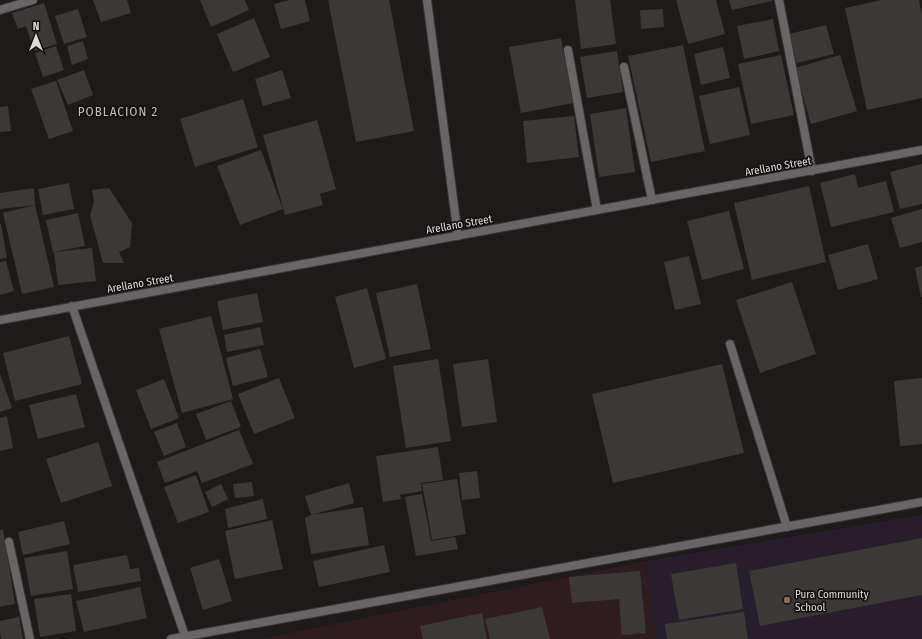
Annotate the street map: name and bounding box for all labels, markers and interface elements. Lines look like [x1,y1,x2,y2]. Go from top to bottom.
north arrow [16,16,56,56]
text: N [33,20,39,33]
district label: POBLACION 2 [78,104,158,119]
street label: Arellano Street [744,154,813,179]
street label: Arellano Street [425,212,494,237]
street label: Arellano Street [106,271,175,296]
place label: Pura Community School [795,588,869,614]
marker: Pura Community School [782,595,792,605]

